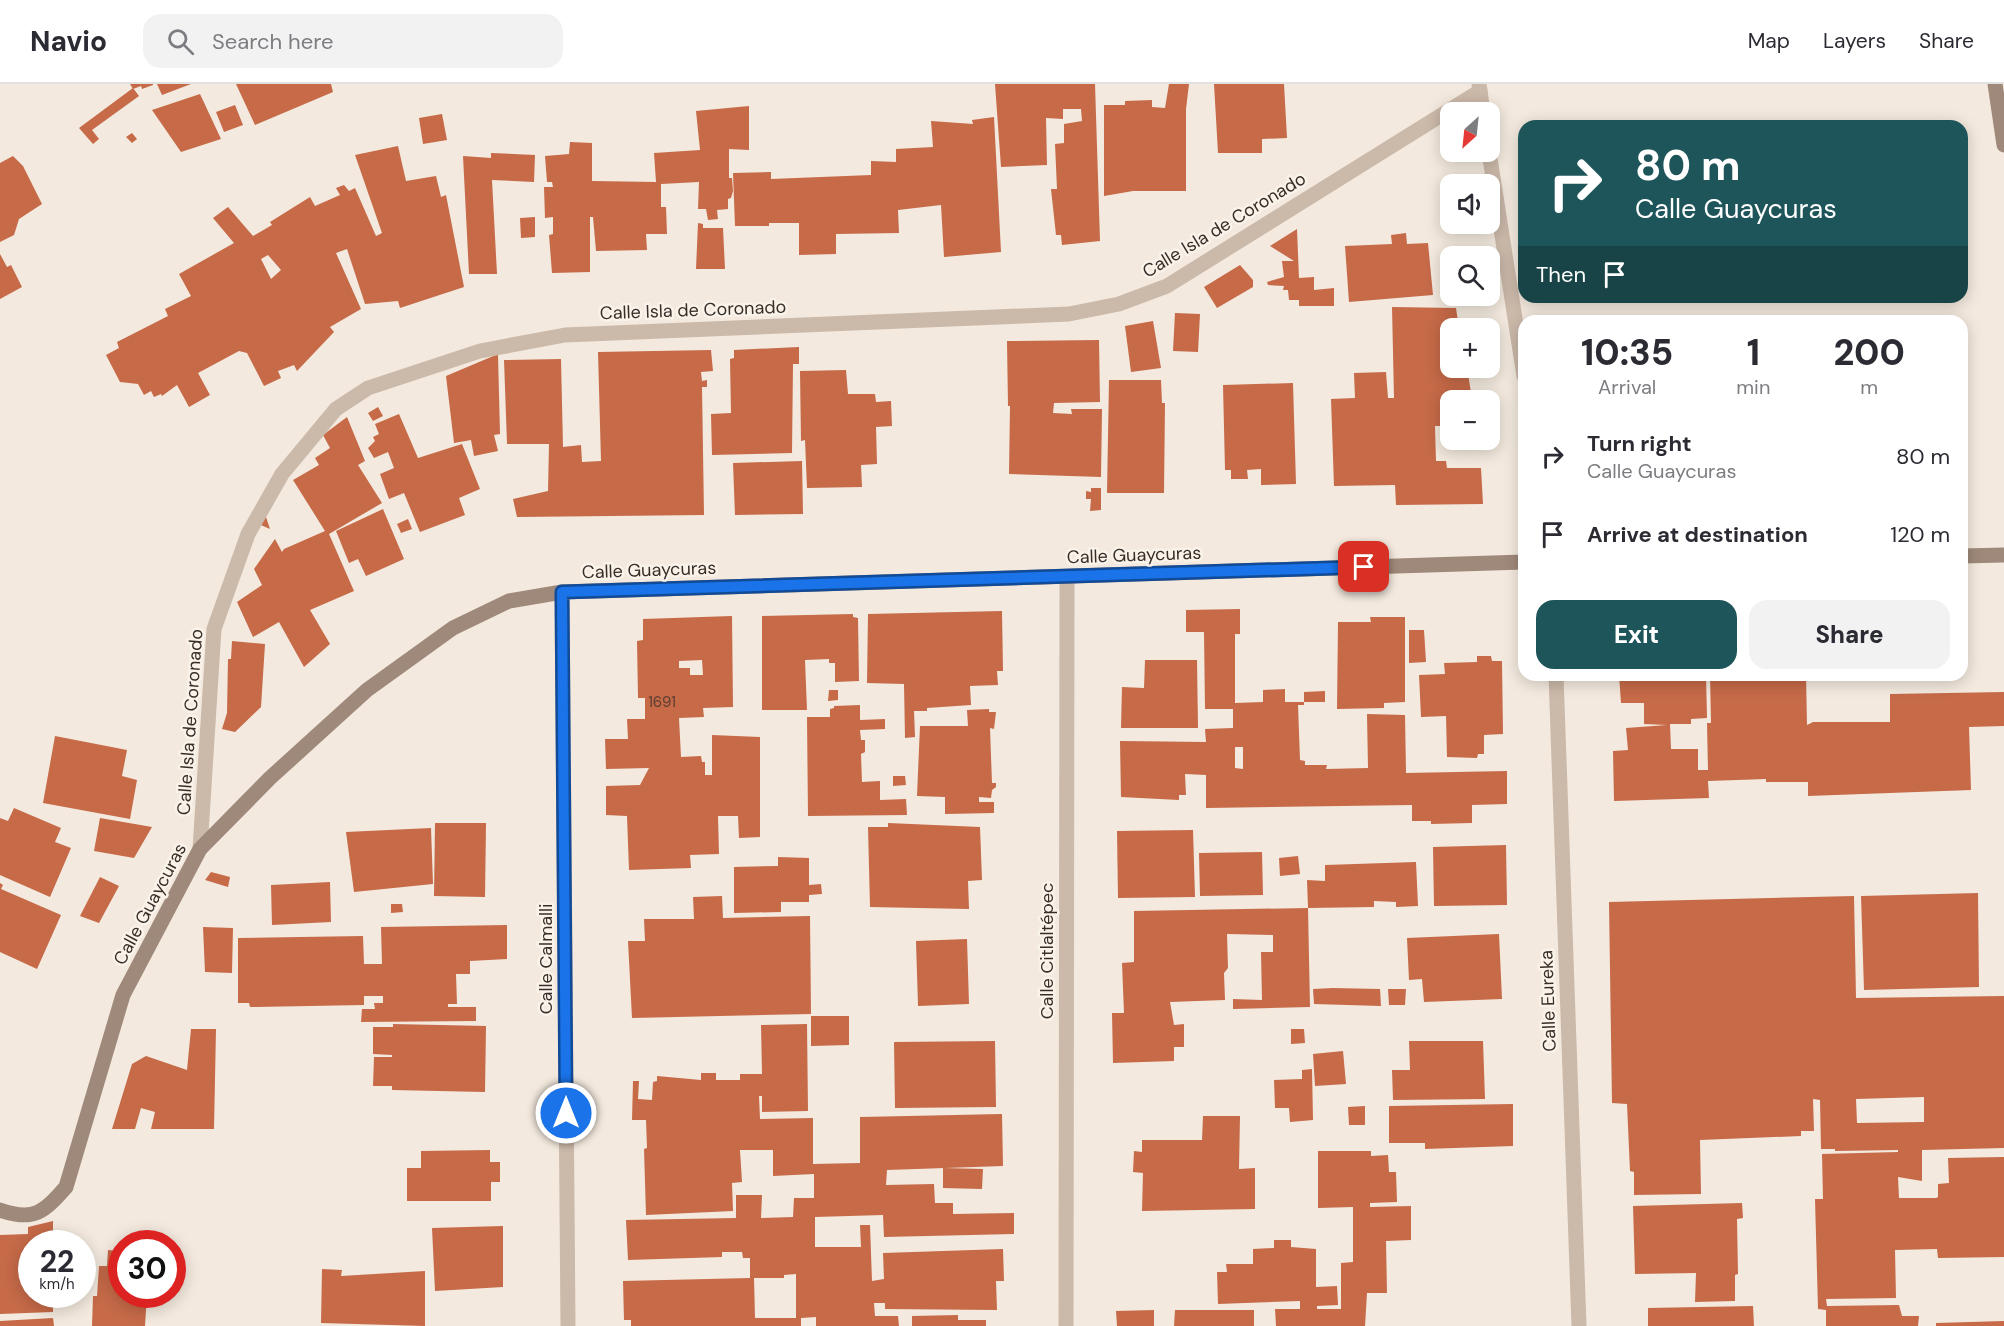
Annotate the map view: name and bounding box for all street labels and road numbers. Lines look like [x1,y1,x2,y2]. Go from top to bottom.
street label: Calle Isla de Coronado [1138,167,1310,283]
street label: Calle Isla de Coronado [599,295,787,325]
street label: Calle Guaycuras [1066,541,1202,569]
street label: Calle Guaycuras [581,556,717,584]
street label: Calle Isla de Coronado [172,628,208,816]
street label: Calle Guaycuras [108,839,192,969]
street label: Calle Citlaltépec [1035,883,1059,1019]
street label: Calle Calmalli [534,904,558,1014]
street label: Calle Eureka [1534,950,1562,1052]

